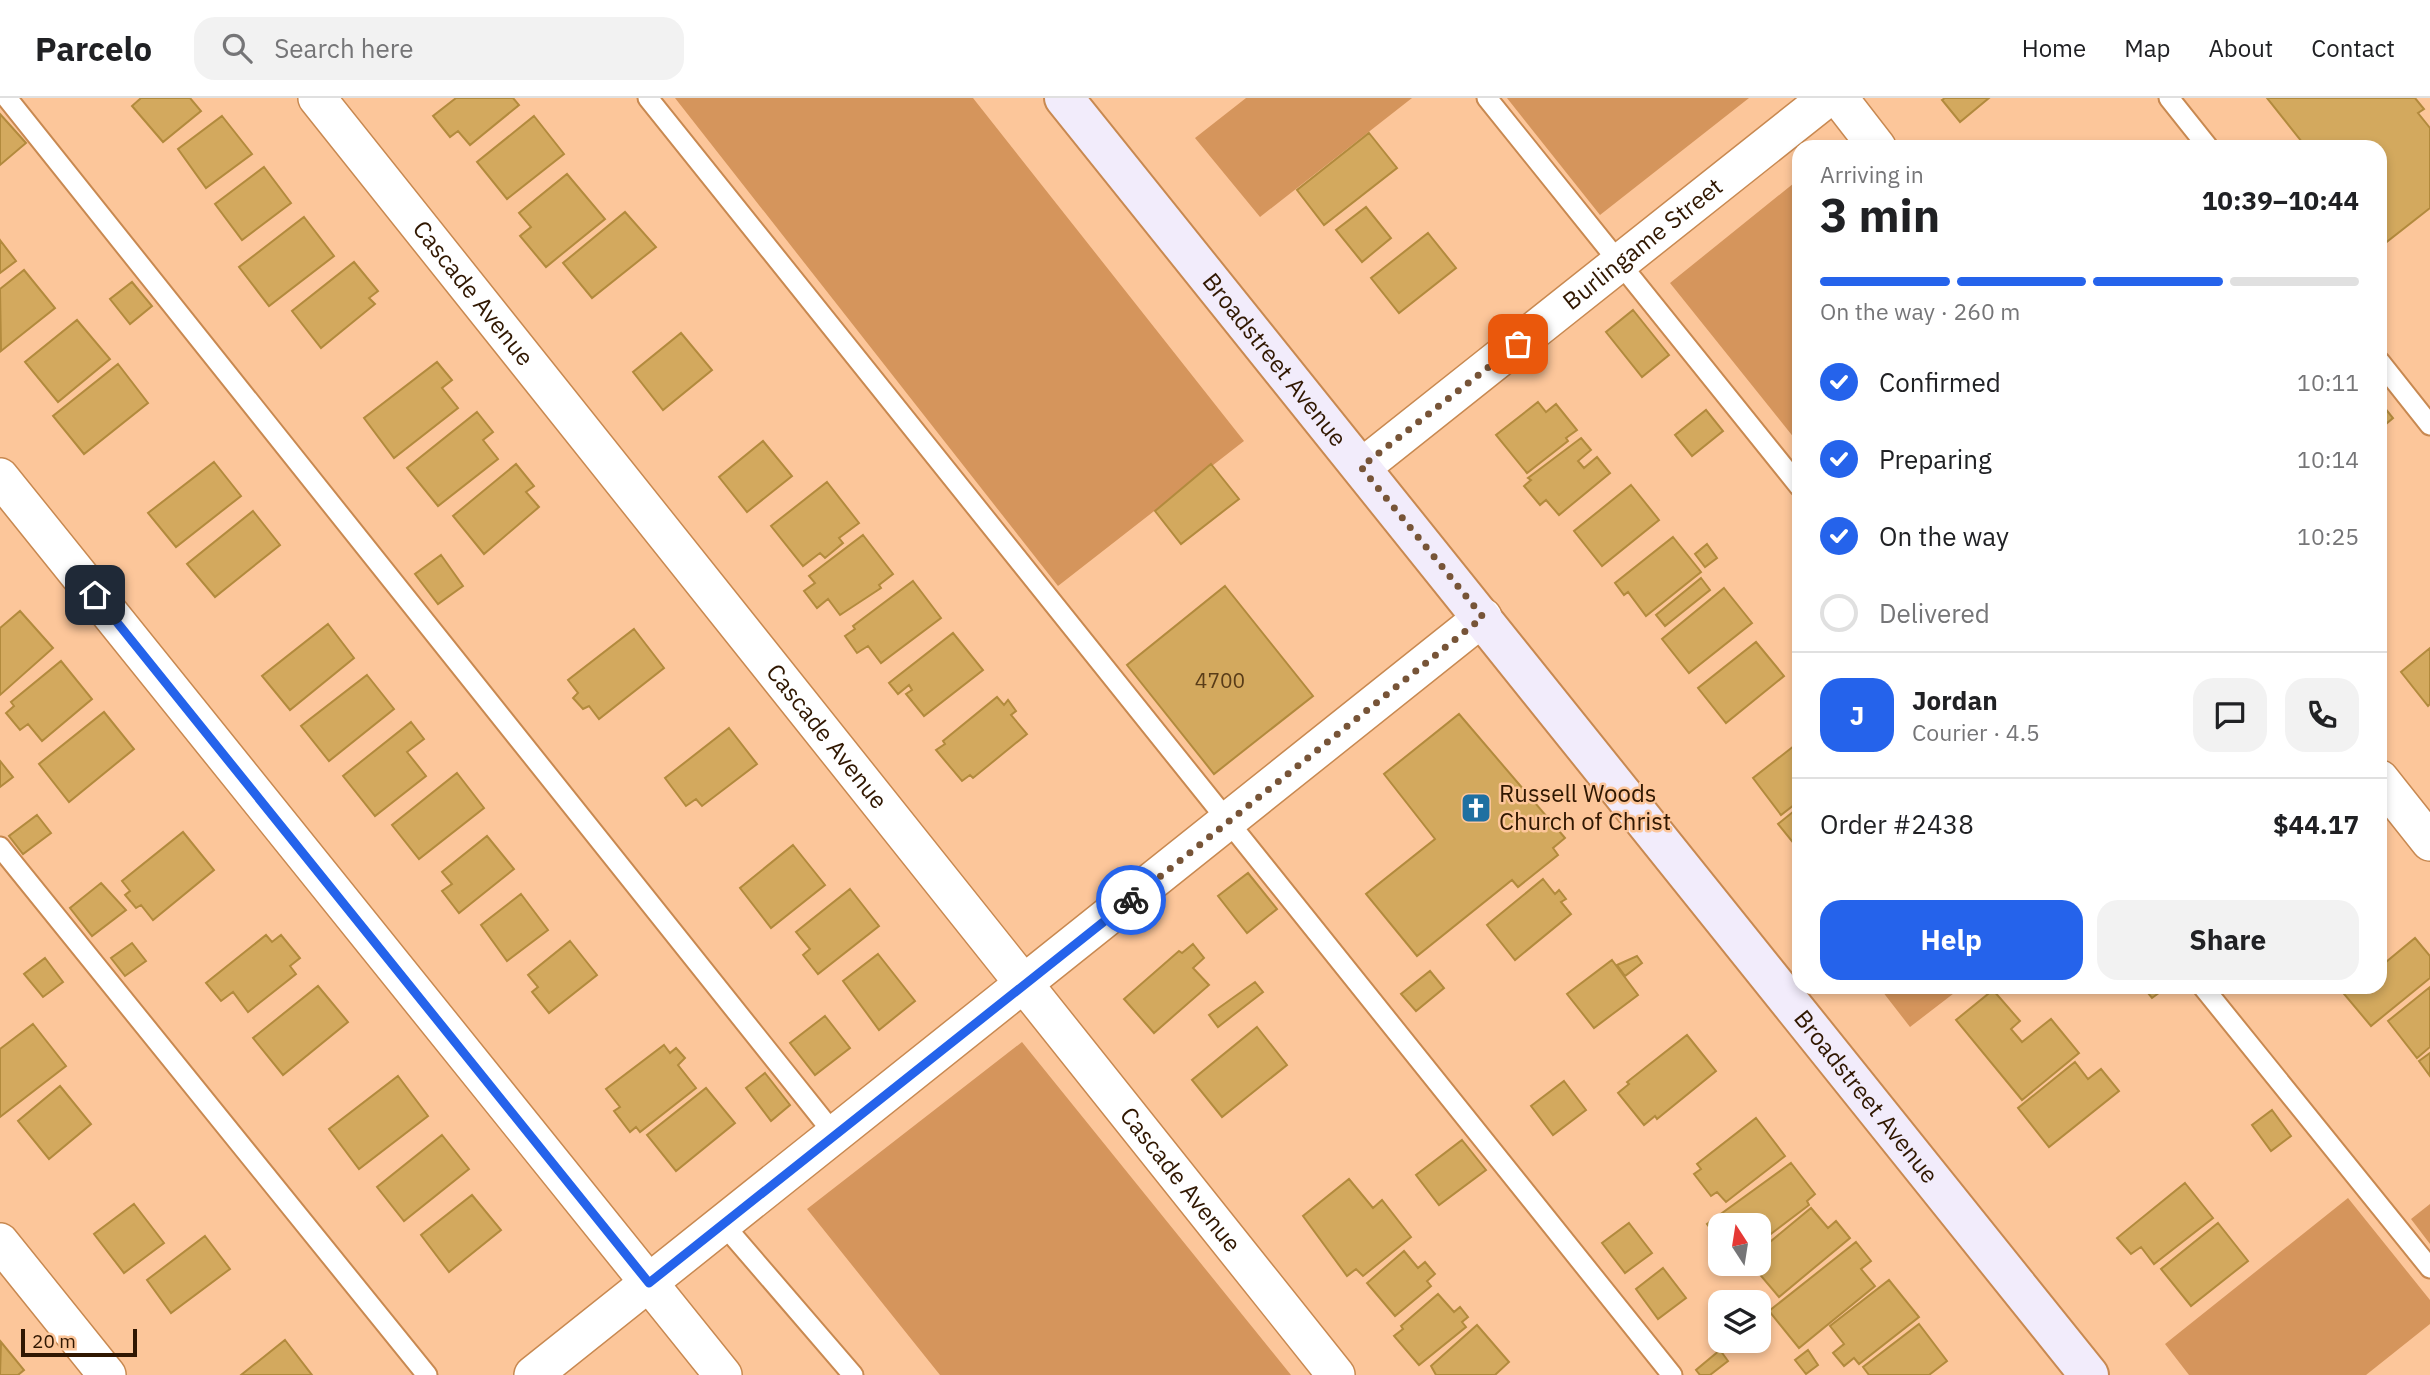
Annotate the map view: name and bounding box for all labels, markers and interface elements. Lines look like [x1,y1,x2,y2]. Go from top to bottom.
search box [194,17,684,80]
text: Parcelo [35,27,152,70]
icon: search [218,29,256,67]
text: Search here [274,31,414,65]
text: Home [2022,32,2086,64]
text: Map [2124,32,2170,64]
text: About [2208,32,2273,64]
text: Contact [2311,32,2395,64]
text: Arriving in [1820,159,1924,189]
street label: Burlingame Street [1556,170,1729,317]
text: 10:39–10:44 [2202,183,2359,217]
text: 3 min [1820,185,1940,245]
street label: Cascade Avenue [406,214,542,372]
street label: Broadstreet Avenue [1196,266,1355,453]
text: On the way · 260 m [1820,296,2020,326]
pin [1488,314,1548,374]
icon: bag [1499,325,1537,363]
icon: check [1820,363,1858,401]
text: Confirmed [1879,365,2001,399]
text: 10:11 [2297,367,2359,397]
icon: check [1820,440,1858,478]
text: Preparing [1879,442,1992,476]
text: 10:14 [2297,444,2359,474]
icon: check [1820,517,1858,555]
text: On the way [1879,519,2009,553]
text: 10:25 [2297,521,2359,551]
pin [65,565,125,625]
icon: home [76,576,114,614]
text: Delivered [1879,596,1990,630]
street label: Cascade Avenue [760,657,895,815]
house number: 4700 [1195,666,1245,694]
button: chat [2193,678,2267,752]
button: phone [2285,678,2359,752]
text: Jordan [1912,683,1998,717]
text: J [1850,698,1864,732]
text: Courier · 4.5 [1912,717,2040,747]
place label: Russell Woods Church of Christ [1499,777,1671,837]
church icon: Russell Woods Church of Christ [1459,791,1493,825]
text: Order #2438 [1820,807,1974,841]
text: $44.17 [2273,807,2359,841]
courier [1096,865,1166,935]
icon: bike [1112,881,1150,919]
button: Help [1820,900,2083,980]
button: Share [2097,900,2359,980]
street label: Broadstreet Avenue [1787,1003,1946,1190]
street label: Cascade Avenue [1113,1100,1249,1258]
north arrow [1708,1213,1771,1276]
map controls [1708,1213,1771,1353]
button: layers [1708,1290,1771,1353]
scale bar [21,1326,136,1358]
text: 20 m [32,1329,76,1353]

